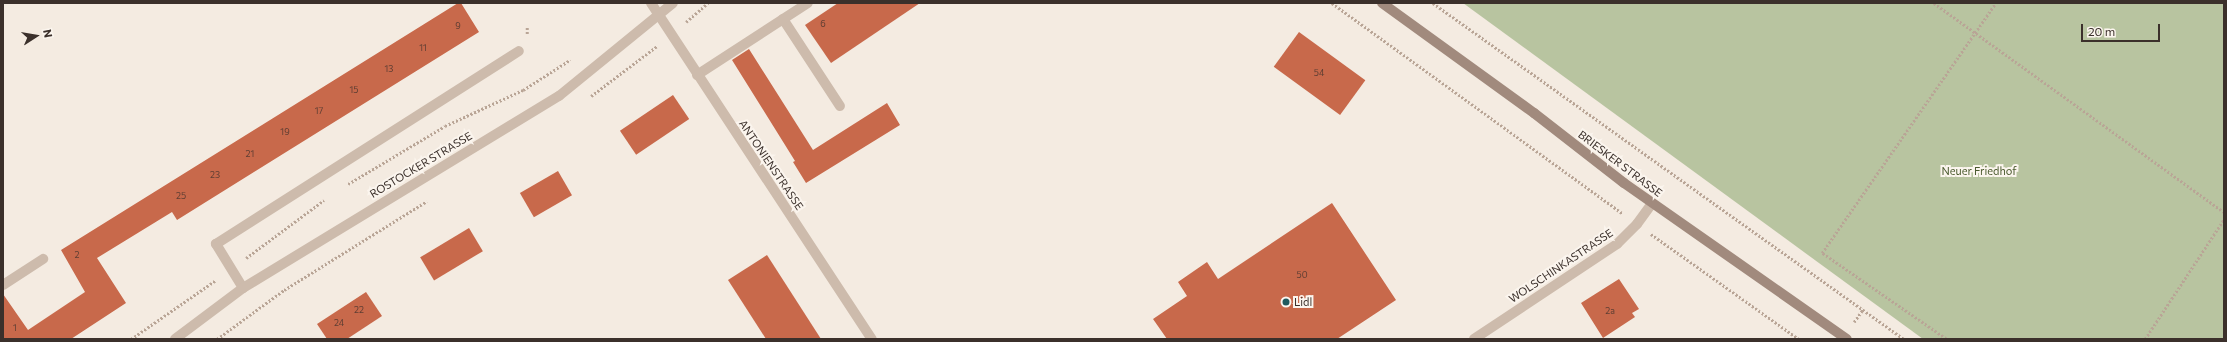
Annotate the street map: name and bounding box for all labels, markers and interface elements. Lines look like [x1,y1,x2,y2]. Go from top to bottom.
north arrow [16,16,56,56]
scale bar [2083,16,2162,42]
house number: 6 [820,19,826,29]
house number: 9 [455,21,461,31]
text: 20 m [2088,24,2115,38]
text: N [41,28,55,39]
house number: 11 [419,43,427,53]
house number: 13 [385,64,393,74]
house number: 54 [1314,68,1324,78]
house number: 15 [349,85,359,95]
house number: 17 [315,106,323,116]
street label: ANTONIENSTRASSE [736,118,806,212]
house number: 19 [280,127,290,137]
street label: BRIESKER STRASSE [1575,128,1665,200]
street label: ROSTOCKER STRASSE [368,129,474,201]
house number: 21 [246,149,254,159]
park label: Neuer Friedhof [1941,164,2017,178]
house number: 23 [210,170,220,180]
house number: 25 [176,191,186,201]
street label: WOLSCHINKASTRASSE [1506,226,1616,306]
house number: 2 [75,250,79,260]
house number: 50 [1296,270,1308,280]
place label: Lidl [1294,295,1312,309]
marker: Lidl [1281,297,1291,307]
house number: 22 [354,305,364,315]
house number: 2a [1605,306,1615,316]
house number: 24 [334,318,344,328]
house number: 1 [13,323,17,333]

